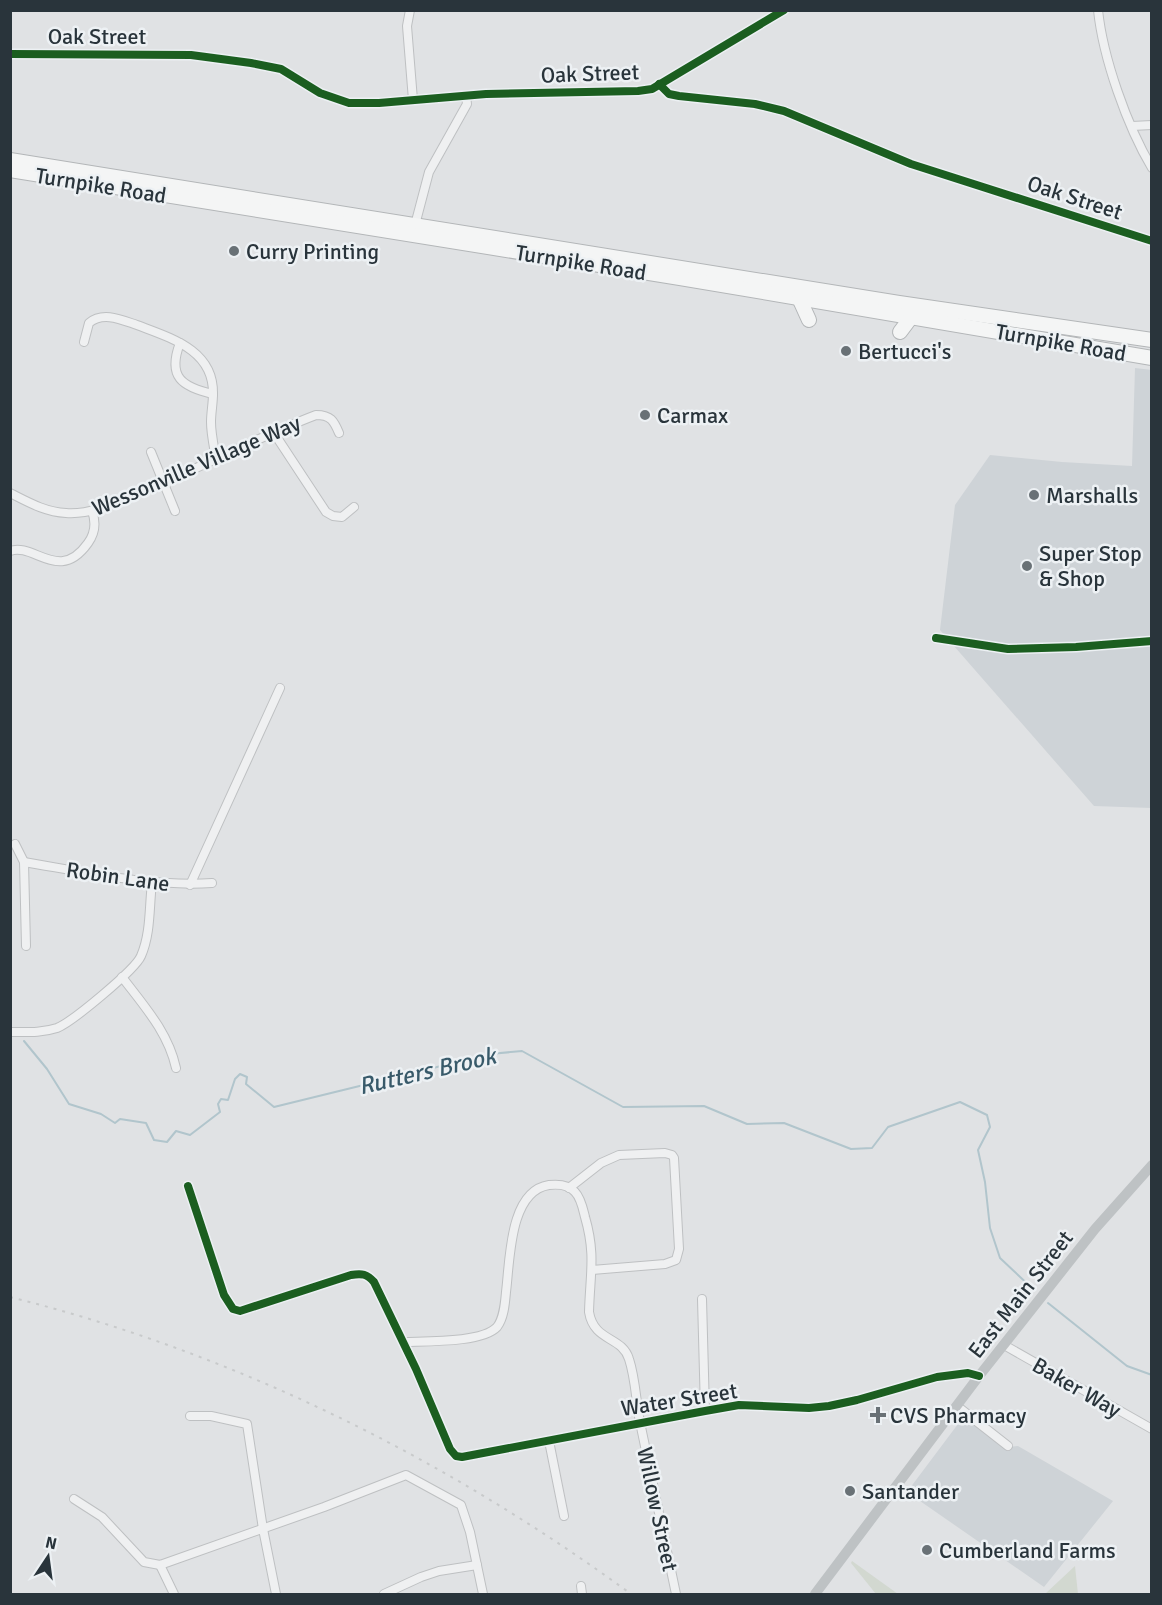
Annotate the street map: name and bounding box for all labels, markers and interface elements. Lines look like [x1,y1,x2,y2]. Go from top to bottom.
street label: Oak Street [48,23,147,50]
street label: Oak Street [540,58,640,89]
street label: Turnpike Road [33,162,168,209]
street label: Oak Street [1024,169,1126,226]
place label: Curry Printing [246,238,379,265]
street label: Turnpike Road [513,239,648,286]
marker: Curry Printing [227,244,241,258]
street label: Turnpike Road [993,318,1128,367]
place label: Bertucci's [858,338,952,365]
marker: Bertucci's [839,344,853,358]
place label: Carmax [657,402,728,429]
marker: Carmax [638,408,652,422]
street label: Wessonville Village Way [88,409,305,522]
place label: Marshalls [1046,482,1138,509]
marker: Marshalls [1027,488,1041,502]
place label: Super Stop & Shop [1039,540,1142,592]
marker: Super Stop & Shop [1020,559,1034,573]
street label: Robin Lane [64,856,171,897]
water label: Rutters Brook [356,1040,500,1101]
street label: East Main Street [962,1225,1079,1364]
street label: Baker Way [1028,1351,1127,1424]
street label: Water Street [619,1377,740,1422]
place label: CVS Pharmacy [890,1402,1027,1429]
marker: CVS Pharmacy [871,1408,885,1422]
street label: Willow Street [631,1444,684,1574]
place label: Santander [862,1478,959,1505]
marker: Santander [843,1484,857,1498]
north arrow [18,1527,78,1587]
text: N [43,1532,59,1554]
place label: Cumberland Farms [939,1537,1116,1564]
marker: Cumberland Farms [920,1543,934,1557]

